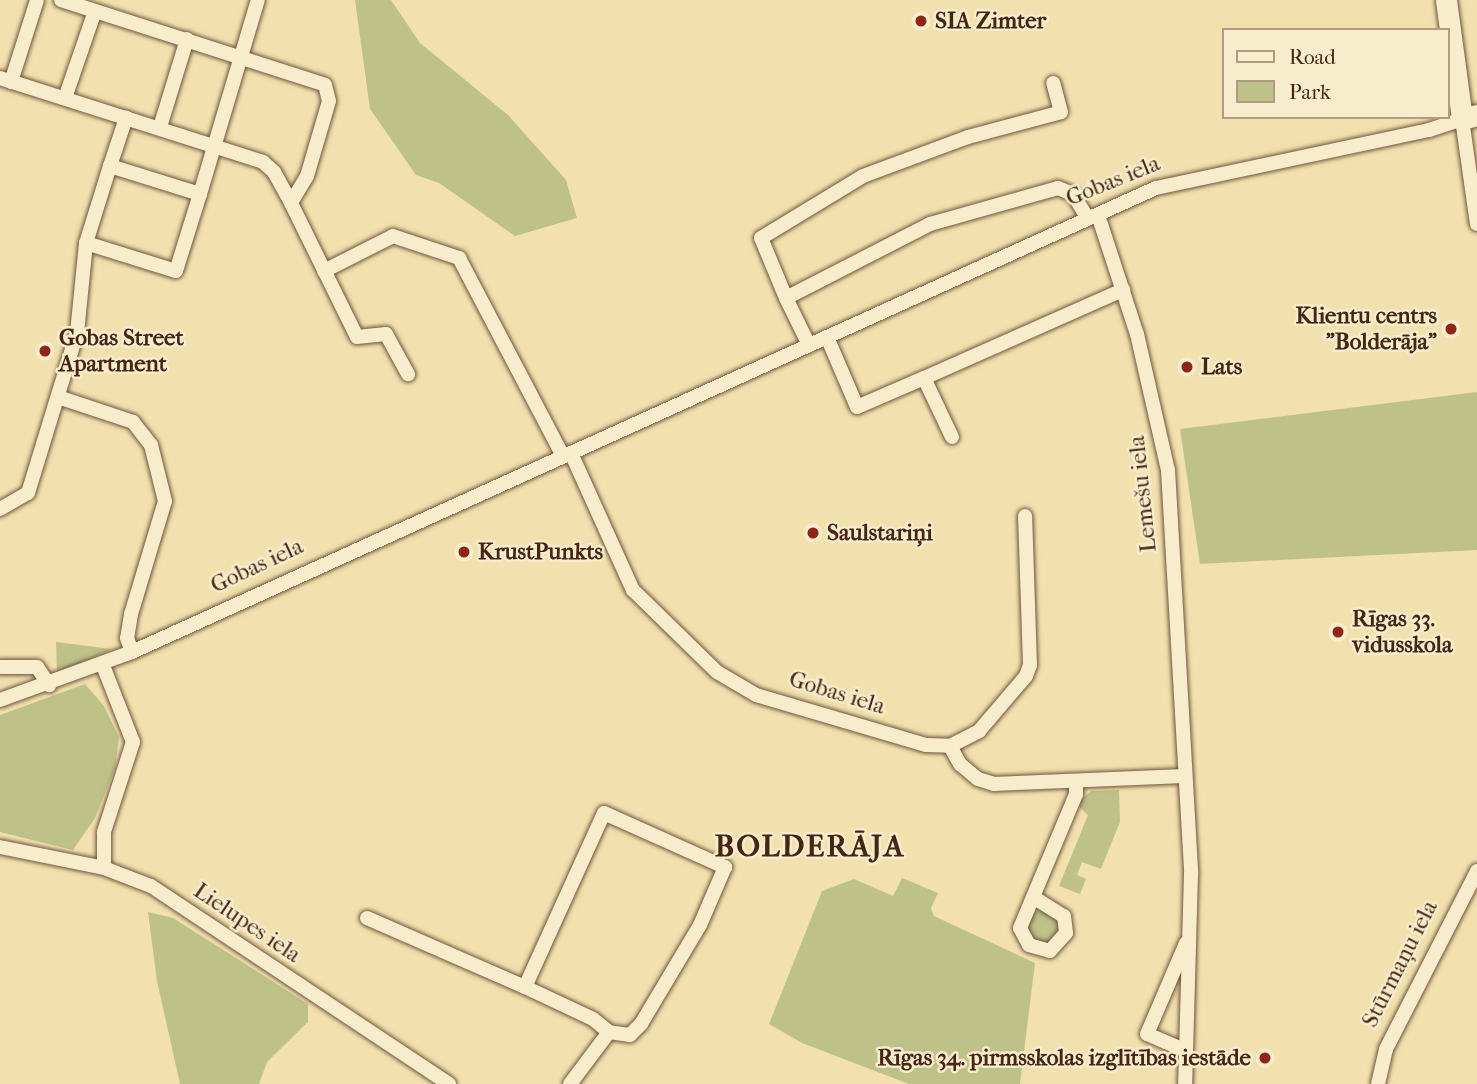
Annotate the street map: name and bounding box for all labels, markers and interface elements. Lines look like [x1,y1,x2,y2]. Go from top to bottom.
place label: SIA Zimter [935,7,1046,35]
marker: SIA Zimter [913,13,929,29]
legend [1222,28,1449,119]
text: Road [1289,45,1336,69]
text: Park [1289,80,1331,104]
street label: Gobas iela [1062,150,1164,212]
place label: Klientu centrs "Bolderāja" [1295,302,1437,356]
marker: Klientu centrs "Bolderāja" [1443,321,1459,337]
place label: Gobas Street Apartment [59,324,184,378]
marker: Gobas Street Apartment [37,343,53,359]
place label: Lats [1201,353,1242,381]
marker: Lats [1179,359,1195,375]
street label: Lemešu iela [1123,434,1163,554]
place label: Saulstariņi [827,519,933,547]
marker: Saulstariņi [805,525,821,541]
street label: Gobas iela [206,533,308,599]
place label: KrustPunkts [478,538,603,566]
marker: KrustPunkts [456,544,472,560]
place label: Rīgas 33. vidusskola [1352,605,1453,659]
marker: Rīgas 33. vidusskola [1330,624,1346,640]
street label: Gobas iela [786,665,888,721]
district label: BOLDERĀJA [716,829,904,865]
street label: Lielupes iela [188,877,306,969]
street label: Stūrmaņu iela [1356,896,1444,1032]
place label: Rīgas 34. pirmsskolas izglītības iestāde [877,1044,1251,1072]
marker: Rīgas 34. pirmsskolas izglītības iestāde [1257,1050,1273,1066]

